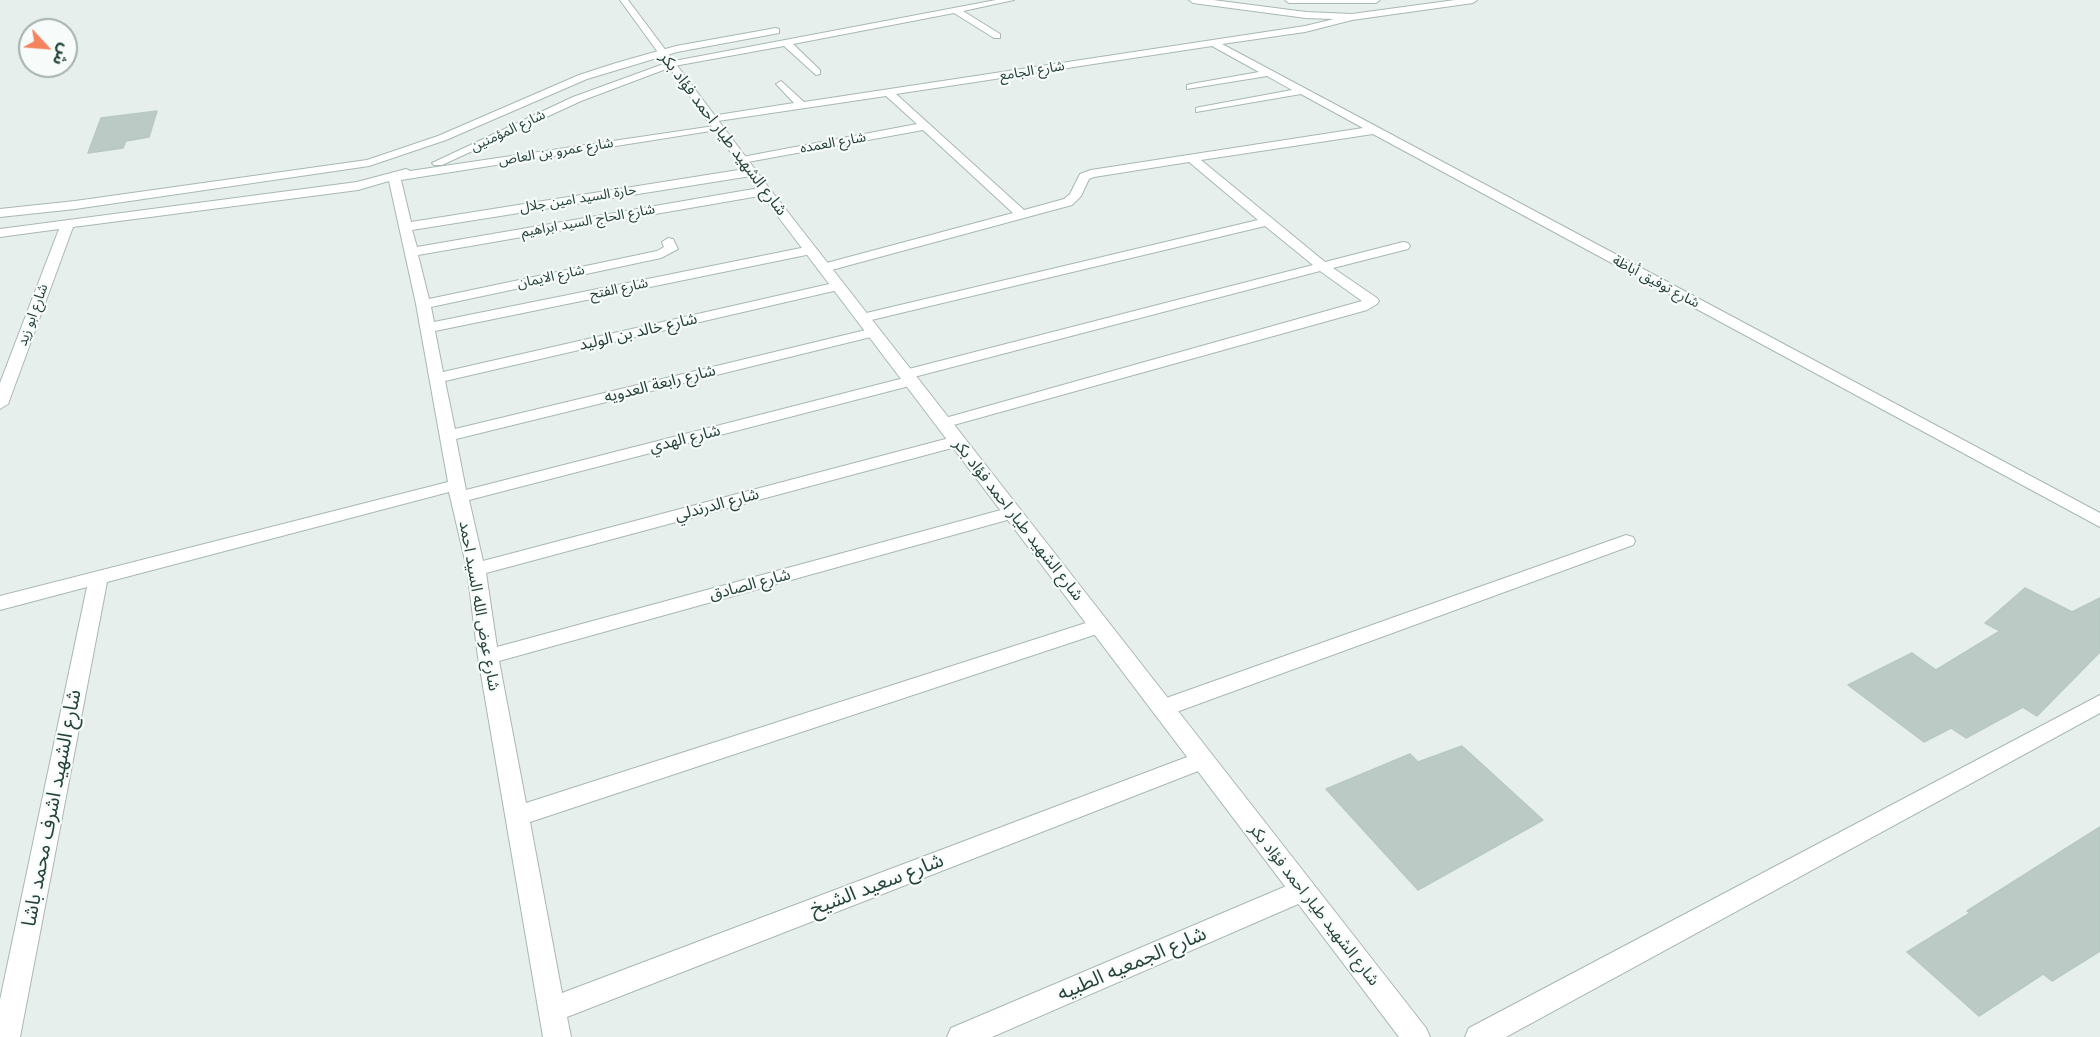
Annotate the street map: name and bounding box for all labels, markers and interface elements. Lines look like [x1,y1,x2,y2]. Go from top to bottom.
north arrow [18,18,78,78]
text: ش [49,41,76,69]
street label: شارع الشهيد طيار احمد فؤاد بكر [655,48,791,220]
street label: شارع الجامع [998,58,1066,84]
street label: شارع المؤمنين [468,106,548,156]
street label: شارع العمده [799,129,867,157]
street label: شارع عمرو بن العاص [497,135,615,169]
street label: حارة السيد امين جلال [519,181,637,217]
street label: شارع الحاج السيد ابراهيم [520,201,656,241]
street label: شارع توفيق أباظة [1610,252,1702,312]
street label: شارع الايمان [516,262,586,292]
street label: شارع الفتح [588,275,650,303]
street label: شارع ابو زيد [14,282,52,348]
street label: شارع خالد بن الوليد [577,309,699,355]
street label: شارع رابعة العدويه [602,361,718,407]
street label: شارع الهدي [648,421,722,457]
street label: شارع الشهيد طيار احمد فؤاد بكر [949,435,1087,605]
street label: شارع الدرندلي [673,485,761,525]
street label: شارع عوض الله السيد احمد [455,519,503,693]
street label: شارع الصادق [707,565,793,605]
street label: شارع الشهيد اشرف محمد باشا [17,687,87,929]
street label: شارع الشهيد طيار احمد فؤاد بكر [1245,820,1383,990]
street label: شارع سعيد الشيخ [807,848,947,922]
street label: شارع الجمعيه الطبيه [1054,922,1210,1006]

